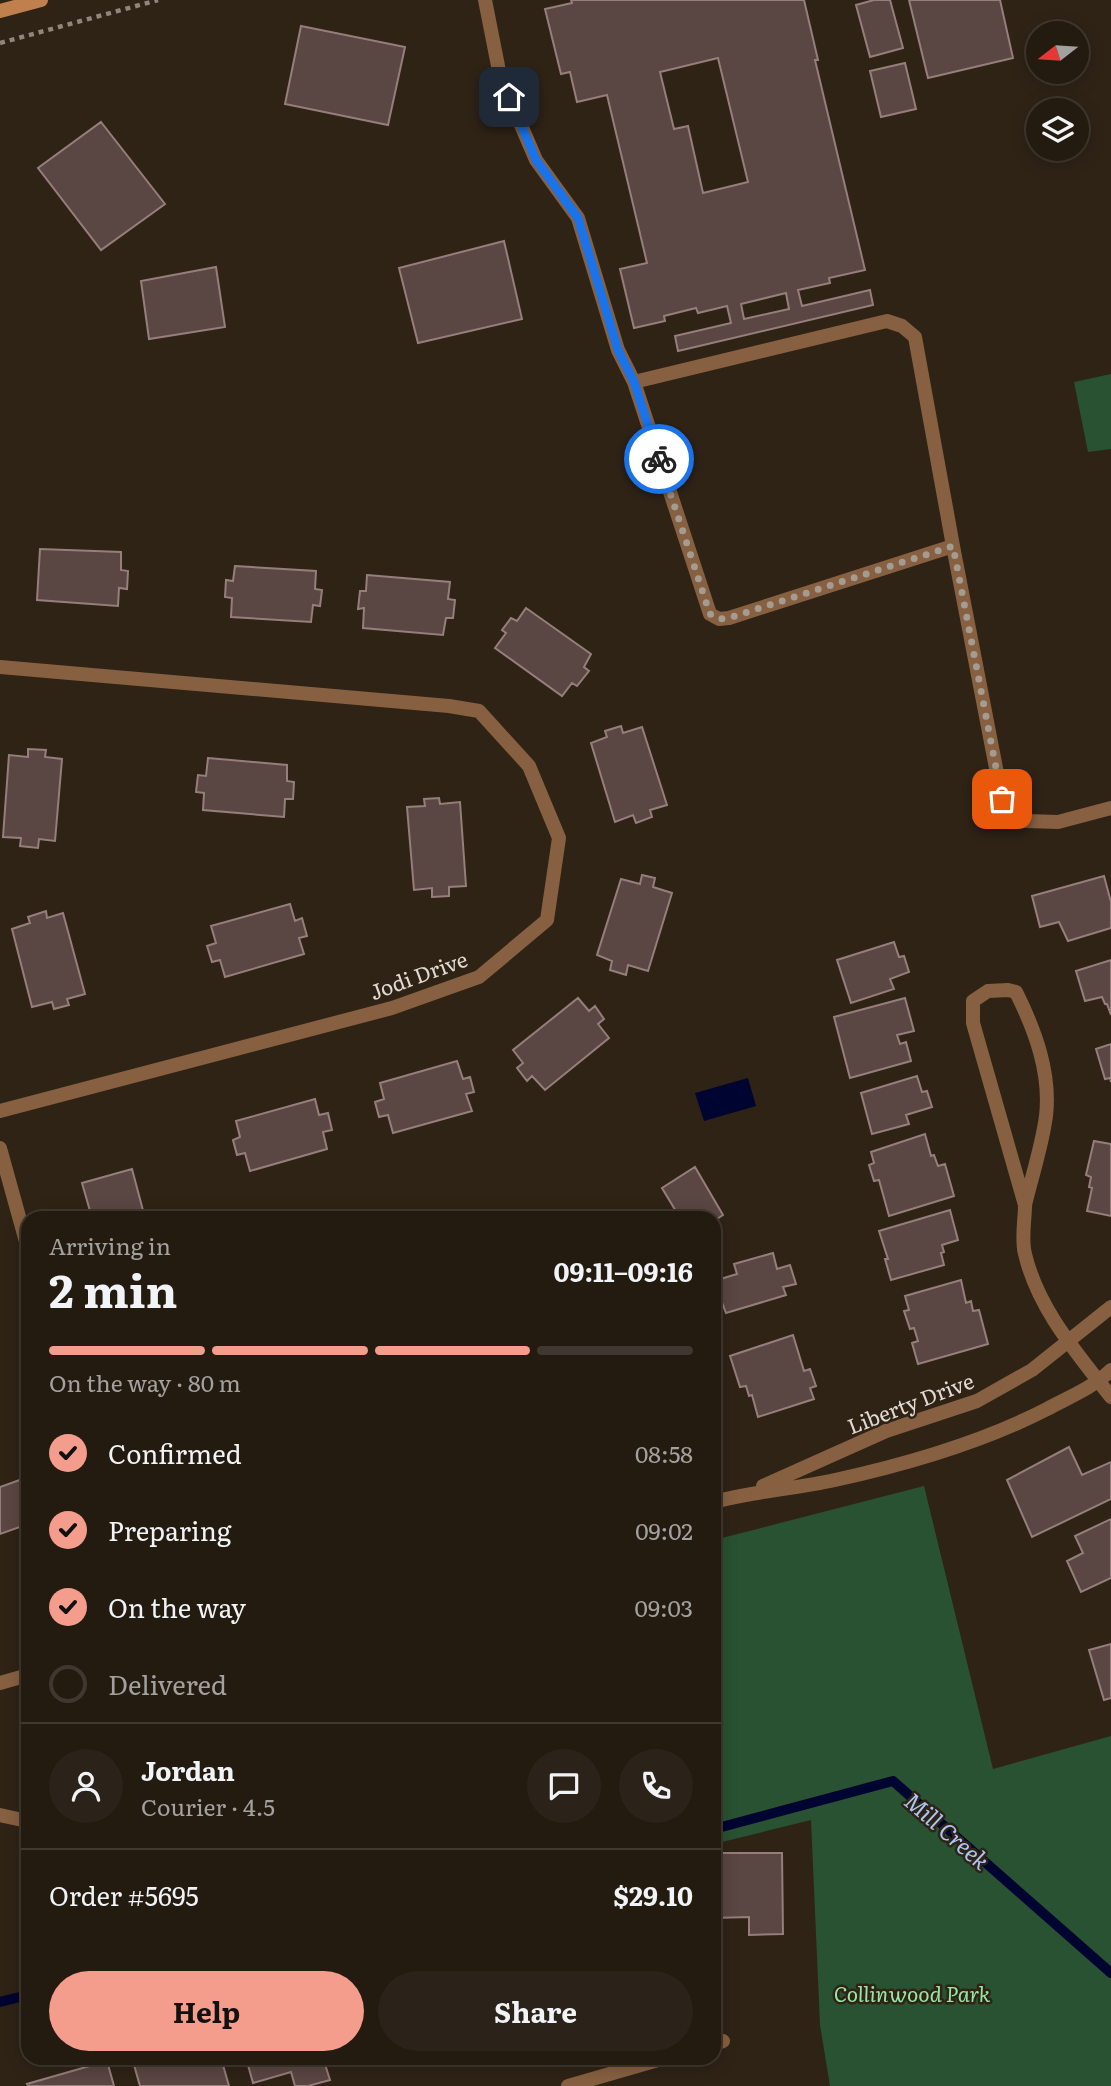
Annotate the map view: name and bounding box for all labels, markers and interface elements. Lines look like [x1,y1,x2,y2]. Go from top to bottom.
north arrow [1026,21,1088,84]
map controls [1026,21,1089,161]
pin [479,67,539,127]
icon: home [490,78,528,116]
button: layers [1026,98,1089,161]
courier [624,424,694,494]
icon: bike [640,440,678,478]
pin [972,769,1032,829]
icon: bag [983,780,1021,818]
street label: Jodi Drive [365,942,471,1006]
text: Arriving in [49,1228,171,1262]
text: 09:11–09:16 [553,1251,693,1290]
text: 2 min [49,1254,178,1322]
street label: Liberty Drive [842,1364,978,1440]
text: On the way · 80 m [49,1365,241,1399]
text: Confirmed [108,1433,242,1472]
icon: check [49,1434,87,1472]
text: 08:58 [635,1436,693,1470]
text: Preparing [108,1510,231,1549]
icon: check [49,1511,87,1549]
text: 09:02 [635,1513,693,1547]
text: On the way [108,1587,246,1626]
icon: check [49,1588,87,1626]
text: 09:03 [635,1590,693,1624]
text: Delivered [108,1664,227,1703]
button: person [49,1749,123,1823]
button: chat [527,1749,601,1823]
button: phone [619,1749,693,1823]
text: Jordan [141,1750,235,1789]
water label: Mill Creek [898,1783,998,1877]
text: Courier · 4.5 [141,1789,275,1823]
text: Order #5695 [49,1875,199,1914]
text: $29.10 [614,1875,693,1914]
button: Help [49,1971,364,2051]
button: Share [378,1971,693,2051]
park label: Collinwood Park [834,1977,991,2008]

